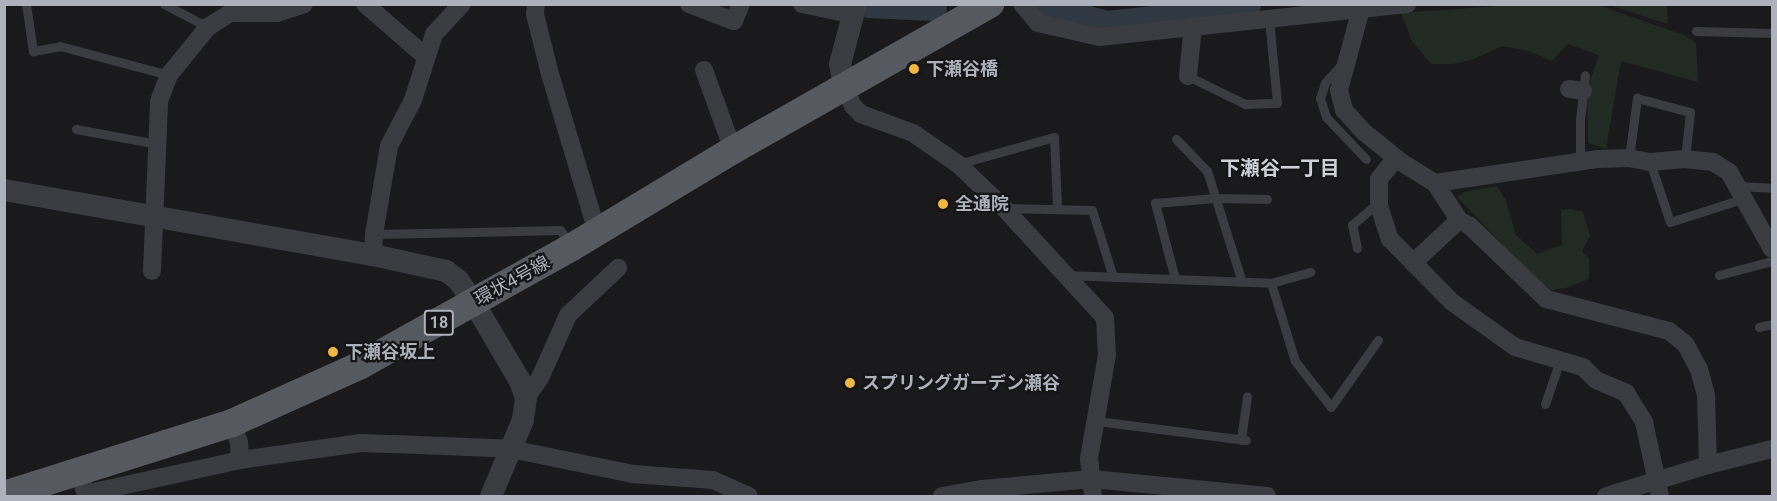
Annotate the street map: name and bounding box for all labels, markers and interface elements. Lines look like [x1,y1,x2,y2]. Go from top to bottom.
place label: 下瀬谷橋 [926,58,998,80]
marker: 下瀬谷橋 [907,62,921,76]
district label: 下瀬谷一丁目 [1220,156,1340,180]
place label: 全通院 [955,193,1009,215]
marker: 全通院 [936,197,950,211]
street label: 環状4号線 [471,252,553,310]
road number: 18 [422,310,456,336]
place label: 下瀬谷坂上 [345,341,435,363]
marker: 下瀬谷坂上 [326,345,340,359]
place label: スプリングガーデン瀬谷 [862,372,1060,394]
marker: スプリングガーデン瀬谷 [843,376,857,390]

